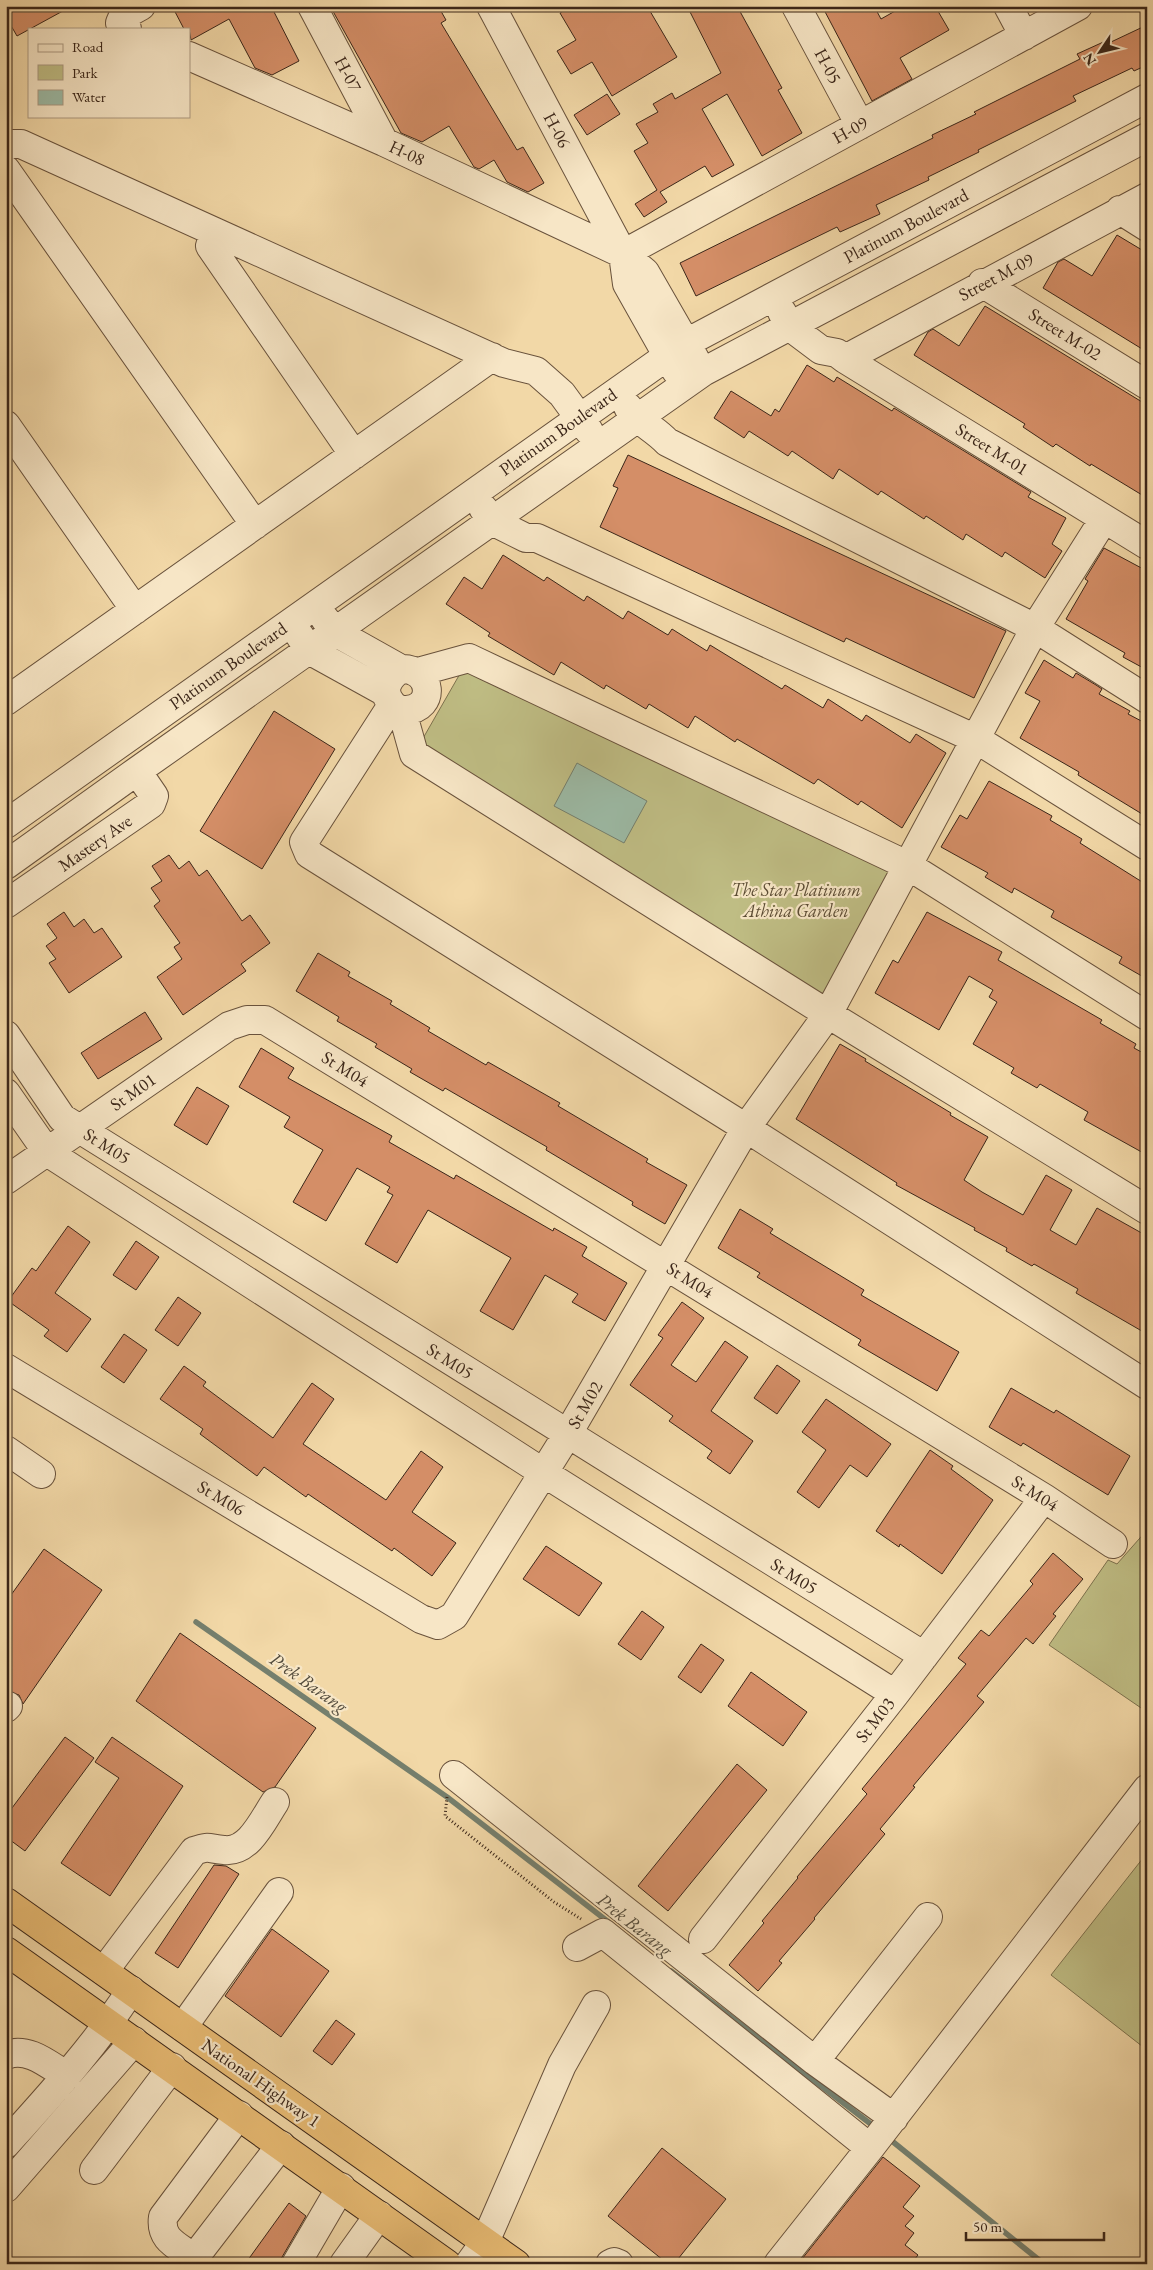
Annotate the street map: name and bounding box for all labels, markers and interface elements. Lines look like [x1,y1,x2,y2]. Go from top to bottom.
legend [28,28,190,118]
north arrow [1076,28,1126,78]
text: Road [72,37,104,56]
street label: H-05 [810,44,847,87]
text: N [1078,49,1100,69]
street label: H-07 [330,52,367,96]
text: Park [72,63,99,82]
text: Water [72,87,106,106]
street label: H-06 [539,108,576,152]
street label: H-09 [828,110,872,149]
street label: H-08 [386,134,429,171]
street label: Platinum Boulevard [839,183,973,268]
street label: Street M-09 [954,247,1037,306]
street label: Street M-02 [1025,302,1106,365]
street label: Platinum Boulevard [494,382,622,481]
street label: Street M-01 [952,417,1033,480]
street label: Platinum Boulevard [164,616,292,715]
street label: Mastery Ave [53,809,136,876]
park label: The Star Platinum Athina Garden [731,878,861,922]
street label: St M04 [317,1045,373,1092]
street label: St M01 [105,1068,160,1116]
street label: St M05 [79,1122,135,1169]
street label: St M04 [662,1256,718,1303]
street label: St M05 [422,1337,478,1384]
street label: St M02 [562,1377,607,1433]
street label: St M04 [1007,1469,1063,1516]
street label: St M06 [193,1475,249,1521]
street label: St M05 [766,1552,822,1599]
water label: Prek Barang [265,1646,353,1719]
street label: St M03 [850,1692,899,1747]
water label: Prek Barang [592,1887,679,1962]
street label: National Highway 1 [197,2033,325,2132]
scale bar [966,2210,1103,2242]
text: 50 m [973,2217,1002,2236]

